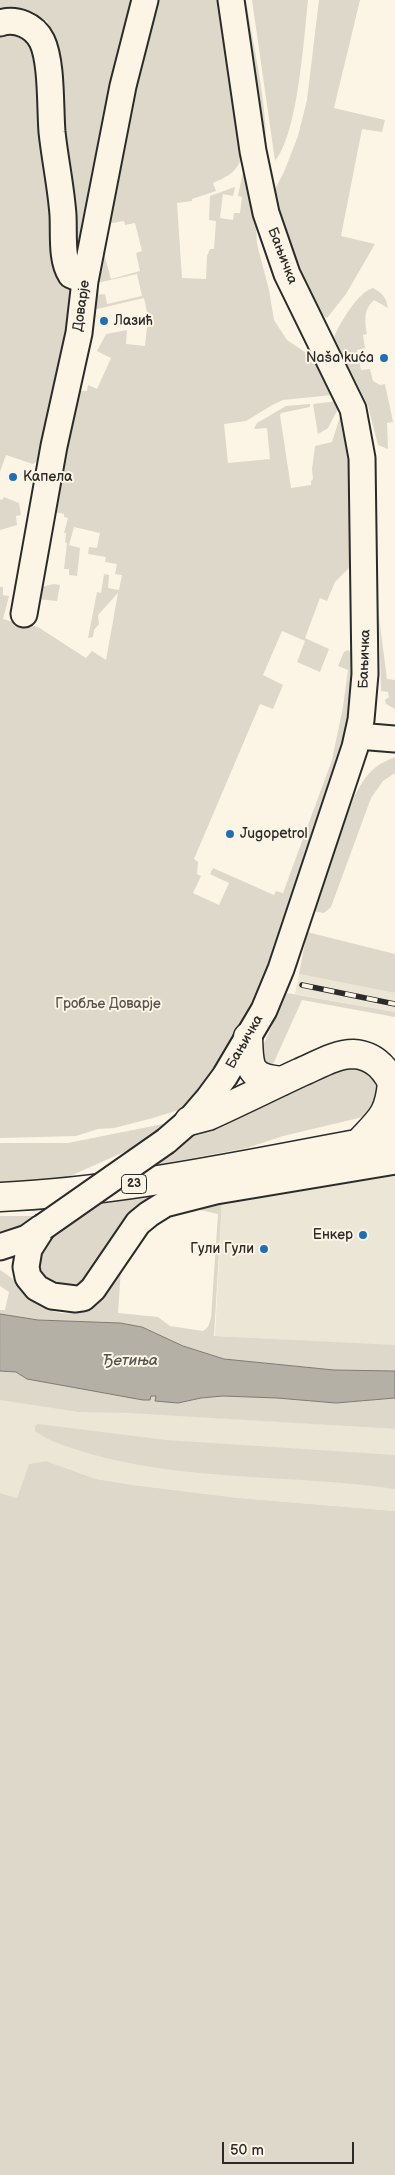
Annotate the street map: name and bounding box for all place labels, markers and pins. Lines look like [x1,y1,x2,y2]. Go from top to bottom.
place label: Лазић [114,313,153,329]
marker: Лазић [98,315,110,327]
place label: Naša kuća [306,350,374,366]
marker: Naša kuća [378,352,390,364]
place label: Капела [23,469,72,485]
marker: Капела [7,471,19,483]
place label: Jugopetrol [240,826,308,842]
marker: Jugopetrol [224,828,236,840]
place label: Енкер [313,1227,353,1243]
marker: Енкер [357,1229,369,1241]
place label: Гули Гули [190,1241,254,1257]
marker: Гули Гули [258,1243,270,1255]

